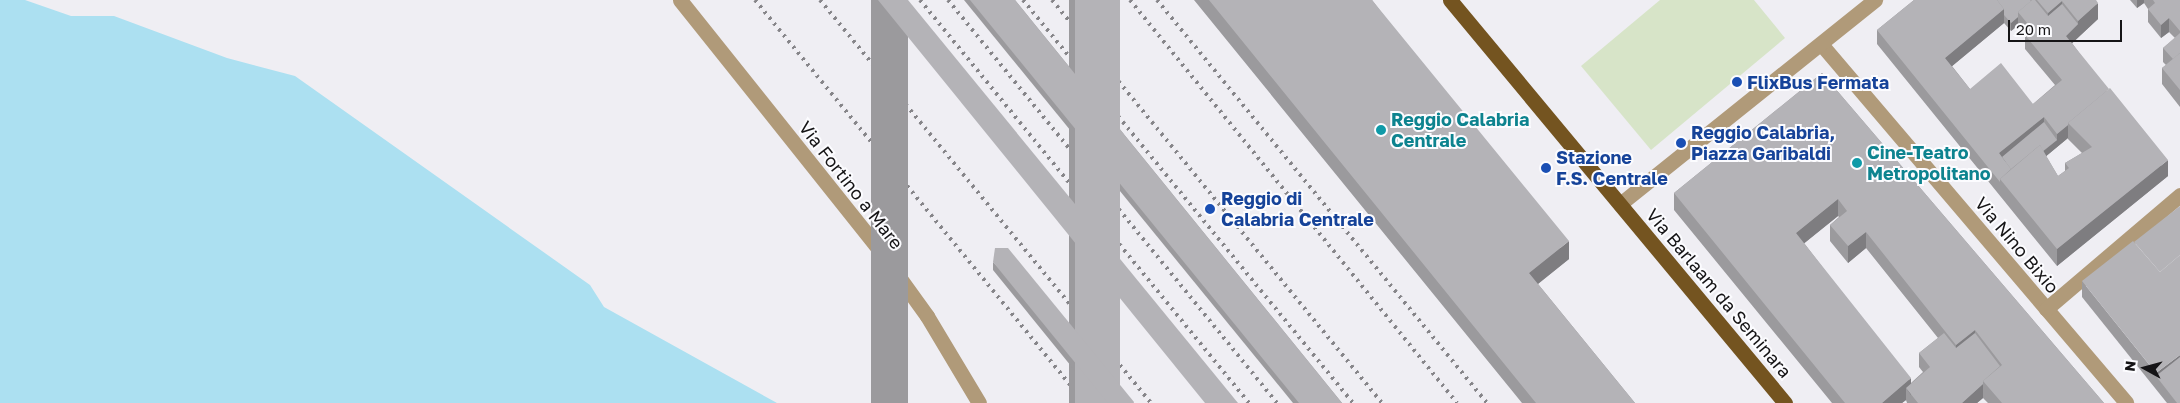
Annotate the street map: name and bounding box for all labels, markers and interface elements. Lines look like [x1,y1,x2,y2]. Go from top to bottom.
scale bar [2010,10,2124,42]
text: 20 m [2016,20,2051,38]
place label: FlixBus Fermata [1747,71,1889,93]
marker: FlixBus Fermata [1731,76,1743,88]
place label: Reggio Calabria Centrale [1391,109,1529,152]
street label: Via Fortino a Mare [794,117,908,253]
place label: Reggio Calabria, Piazza Garibaldi [1691,122,1835,164]
marker: Reggio Calabria Centrale [1375,124,1387,136]
marker: Reggio Calabria, Piazza Garibaldi [1675,137,1687,149]
place label: Cine-Teatro Metropolitano [1867,142,1990,184]
place label: Stazione F.S. Centrale [1556,147,1668,190]
marker: Cine-Teatro Metropolitano [1851,157,1863,169]
marker: Stazione F.S. Centrale [1540,162,1552,174]
place label: Reggio di Calabria Centrale [1221,188,1374,230]
street label: Via Nino Bixio [1971,193,2063,297]
marker: Reggio di Calabria Centrale [1203,202,1217,216]
street label: Via Barlaam da Seminara [1642,204,1796,382]
north arrow [2120,343,2170,393]
text: N [2121,360,2139,372]

